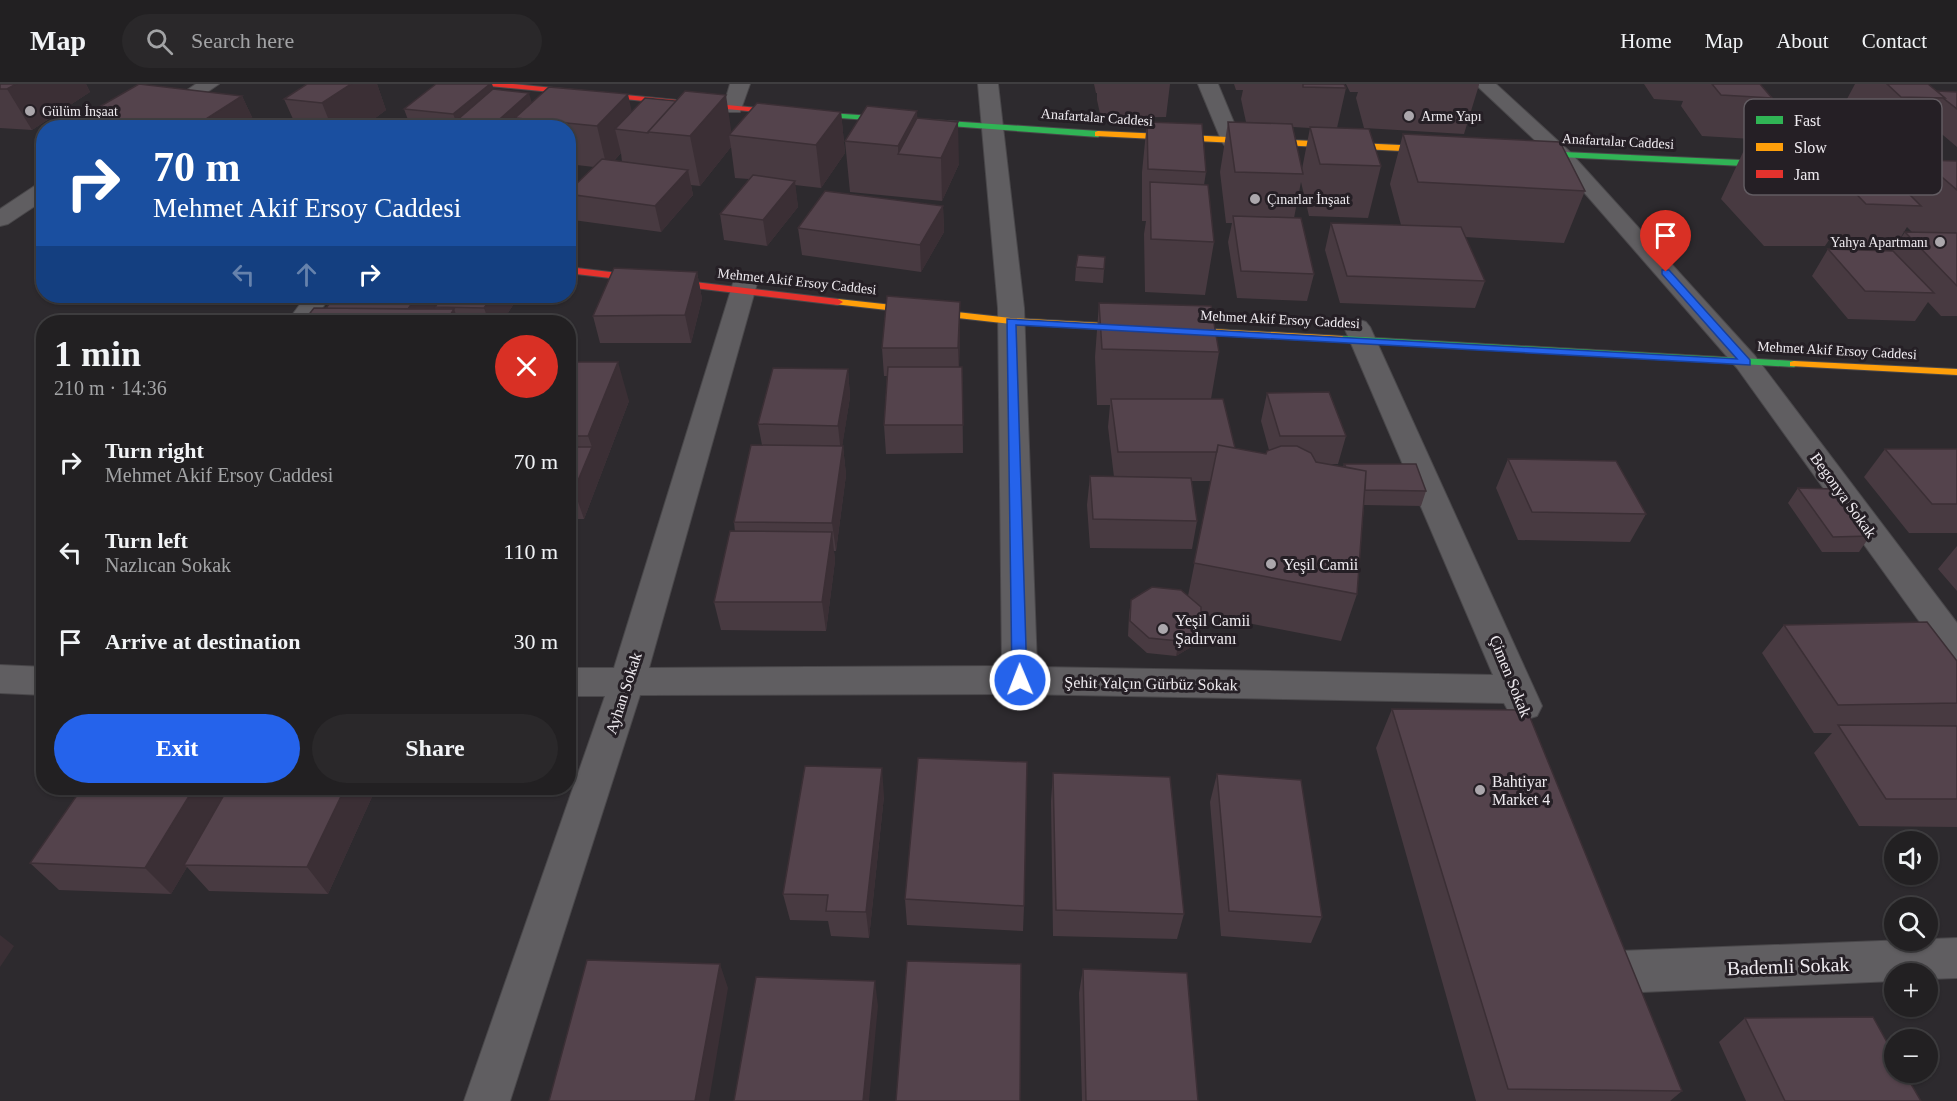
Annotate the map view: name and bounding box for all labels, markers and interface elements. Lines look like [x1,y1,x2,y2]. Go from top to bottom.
search box [122,14,542,68]
text: Map [30,25,86,56]
icon: search [143,25,176,58]
text: Search here [191,28,294,53]
text: Home [1620,29,1672,53]
text: Map [1705,29,1743,53]
text: About [1776,29,1829,53]
text: Contact [1862,29,1927,53]
legend [1744,99,1942,195]
marker: Gülüm İnşaat [23,104,37,118]
place label: Gülüm İnşaat [42,104,118,119]
street label: Anafartalar Caddesi [1040,106,1154,129]
marker: Arme Yapı [1402,109,1416,123]
place label: Arme Yapı [1421,109,1482,124]
text: Fast [1794,112,1821,129]
street label: Anafartalar Caddesi [1561,131,1675,152]
text: Slow [1794,139,1827,156]
icon: right [54,144,132,222]
text: 70 m [153,144,241,190]
text: Jam [1794,166,1820,183]
marker: Çınarlar İnşaat [1248,192,1262,206]
place label: Çınarlar İnşaat [1267,192,1350,207]
text: Mehmet Akif Ersoy Caddesi [153,193,461,223]
pin [1640,210,1691,272]
icon: arrive [1649,219,1682,252]
place label: Yahya Apartmanı [1830,235,1928,250]
marker: Yahya Apartmanı [1933,235,1947,249]
icon: left [227,258,260,291]
icon: ahead [290,258,323,291]
icon: right [353,258,386,291]
street label: Mehmet Akif Ersoy Caddesi [717,266,877,297]
street label: Mehmet Akif Ersoy Caddesi [1200,308,1360,331]
text: 1 min [54,334,141,374]
button: close [495,335,558,398]
street label: Mehmet Akif Ersoy Caddesi [1757,339,1917,362]
text: 210 m · 14:36 [54,377,167,399]
text: Turn right [105,438,204,463]
icon: right [54,446,87,479]
text: 70 m [513,449,558,474]
street label: Begonya Sokak [1806,449,1880,542]
text: Mehmet Akif Ersoy Caddesi [105,464,333,486]
text: Turn left [105,528,188,553]
icon: left [54,536,87,569]
text: 110 m [503,539,558,564]
text: Nazlıcan Sokak [105,554,231,576]
place label: Yeşil Camii [1283,556,1359,574]
marker: Yeşil Camii [1264,557,1278,571]
place label: Yeşil Camii Şadırvanı [1175,612,1251,648]
marker: Yeşil Camii Şadırvanı [1156,622,1170,636]
icon: arrive [54,626,87,659]
text: Arrive at destination [105,629,301,654]
text: 30 m [513,629,558,654]
street label: Çimen Sokak [1485,633,1535,720]
position arrow [988,648,1052,712]
street label: Ayhan Sokak [602,650,646,737]
street label: Şehit Yalçın Gürbüz Sokak [1064,673,1238,695]
button: Exit [54,714,300,783]
button: Share [312,714,558,783]
place label: Bahtiyar Market 4 [1492,773,1550,808]
marker: Bahtiyar Market 4 [1473,783,1487,797]
map controls [1884,831,1938,1083]
button: sound [1884,831,1938,885]
button: search [1884,897,1938,951]
street label: Bademli Sokak [1726,953,1850,979]
button: + [1884,963,1938,1017]
button: − [1884,1029,1938,1083]

